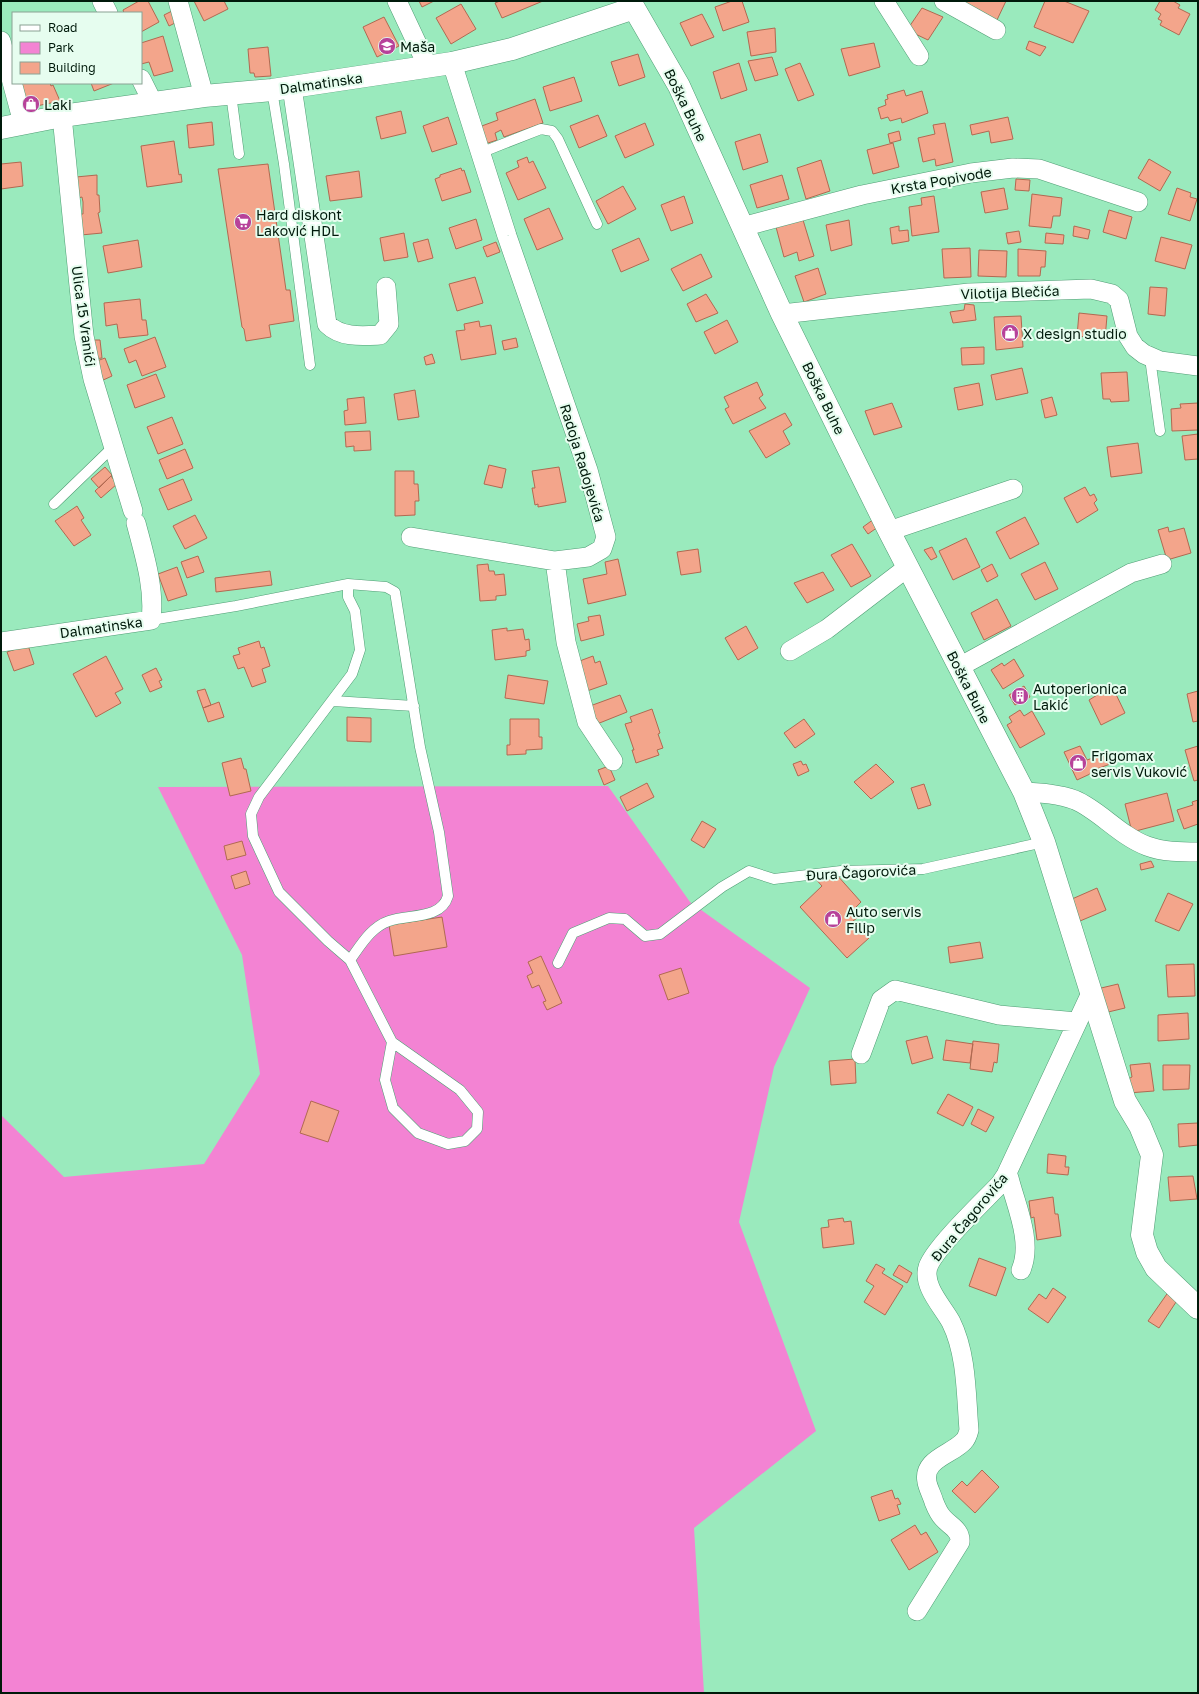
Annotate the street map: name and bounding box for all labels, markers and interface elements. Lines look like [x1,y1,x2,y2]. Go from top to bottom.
legend [12,12,142,84]
text: Road [48,20,77,35]
school or university icon: Maša [377,36,397,56]
place label: Maša [400,38,435,55]
text: Park [48,40,74,55]
text: Building [48,60,96,75]
street label: Boška Buhe [661,66,711,144]
street label: Dalmatinska [279,69,363,97]
shop icon: Laki [21,94,41,114]
place label: Laki [44,96,72,113]
street label: Krsta Popivode [889,163,993,197]
place label: Hard diskont Laković HDL [256,206,342,239]
supermarket icon: Hard diskont Laković HDL [233,212,253,232]
street label: Ulica 15 Vranići [69,264,99,368]
street label: Vilotija Blečića [960,282,1060,302]
shop icon: X design studio [1000,323,1020,343]
place label: X design studio [1023,325,1127,342]
street label: Boška Buhe [799,359,849,437]
street label: Radoja Radojevića [557,402,609,524]
street label: Dalmatinska [59,613,143,641]
street label: Boška Buhe [944,648,994,726]
place label: Autoperionica Lakić [1033,680,1127,713]
building icon: Autoperionica Lakić [1010,686,1030,706]
place label: Frigomax servis Vuković [1091,747,1188,780]
shop icon: Frigomax servis Vuković [1068,753,1088,773]
street label: Đura Čagorovića [806,861,916,883]
place label: Auto servis Filip [846,903,922,936]
shop icon: Auto servis Filip [823,909,843,929]
street label: Đura Čagorovića [927,1169,1011,1265]

